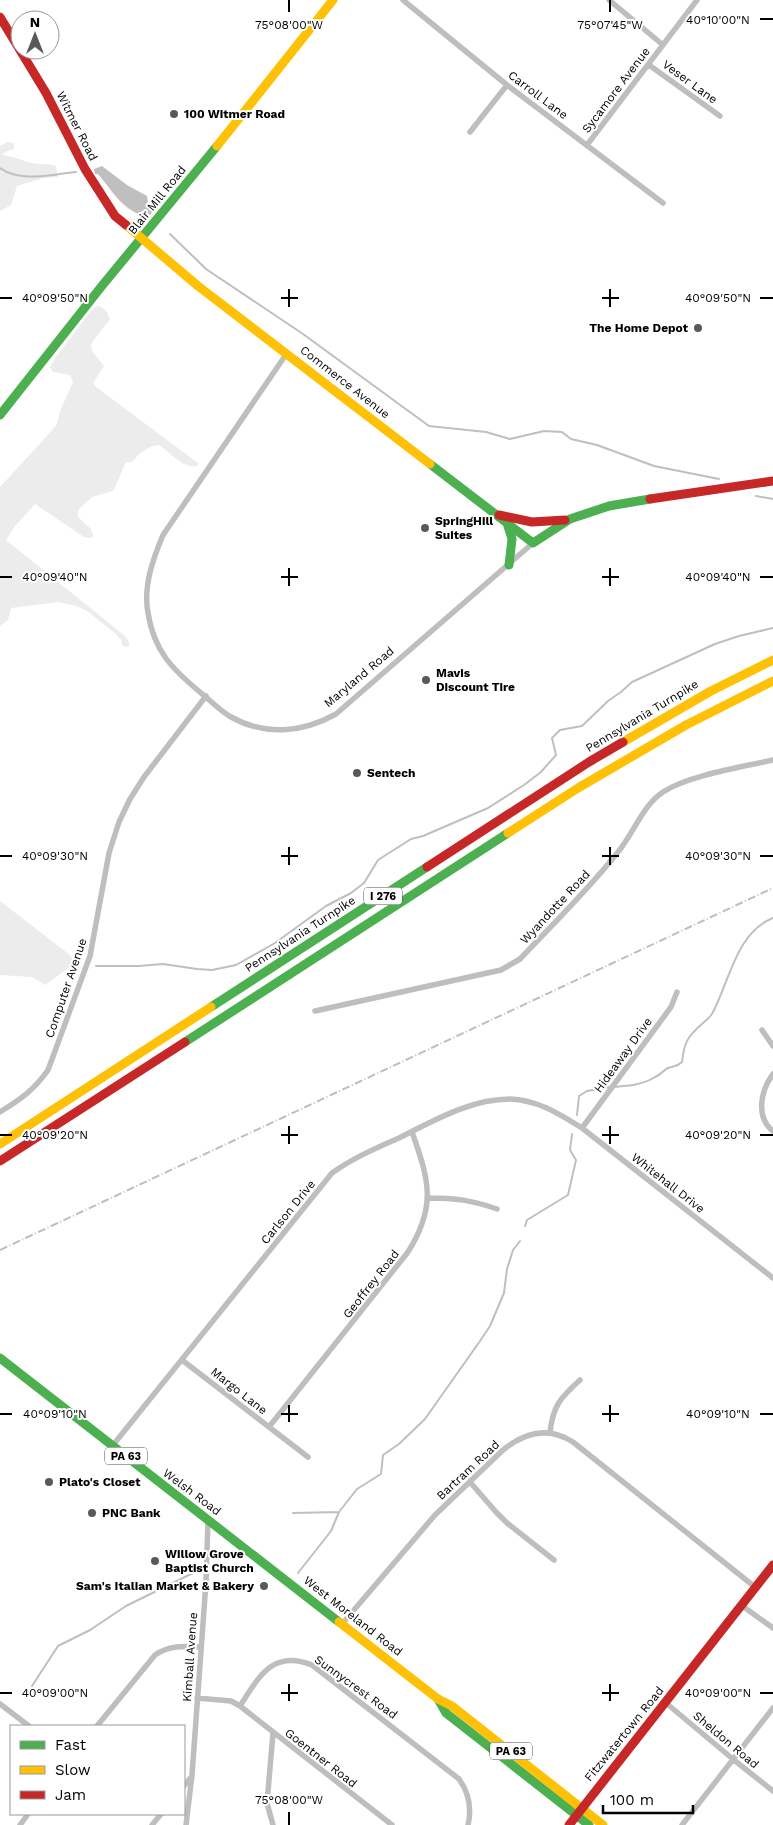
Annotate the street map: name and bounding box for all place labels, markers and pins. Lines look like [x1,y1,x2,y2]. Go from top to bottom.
place label: 100 Witmer Road [184,107,285,121]
marker: 100 Witmer Road [168,108,180,120]
place label: The Home Depot [589,321,689,335]
marker: The Home Depot [692,322,704,334]
place label: SpringHill Suites [435,514,493,542]
marker: SpringHill Suites [419,522,431,534]
place label: Mavis Discount Tire [436,666,515,694]
marker: Mavis Discount Tire [420,674,432,686]
place label: Sentech [367,766,416,780]
marker: Sentech [351,767,363,779]
place label: Plato's Closet [59,1475,141,1489]
marker: Plato's Closet [43,1476,55,1488]
place label: PNC Bank [102,1506,161,1520]
marker: PNC Bank [86,1507,98,1519]
place label: Willow Grove Baptist Church [165,1547,254,1575]
marker: Willow Grove Baptist Church [149,1555,161,1567]
place label: Sam's Italian Market & Bakery [76,1579,254,1593]
marker: Sam's Italian Market & Bakery [258,1580,270,1592]

